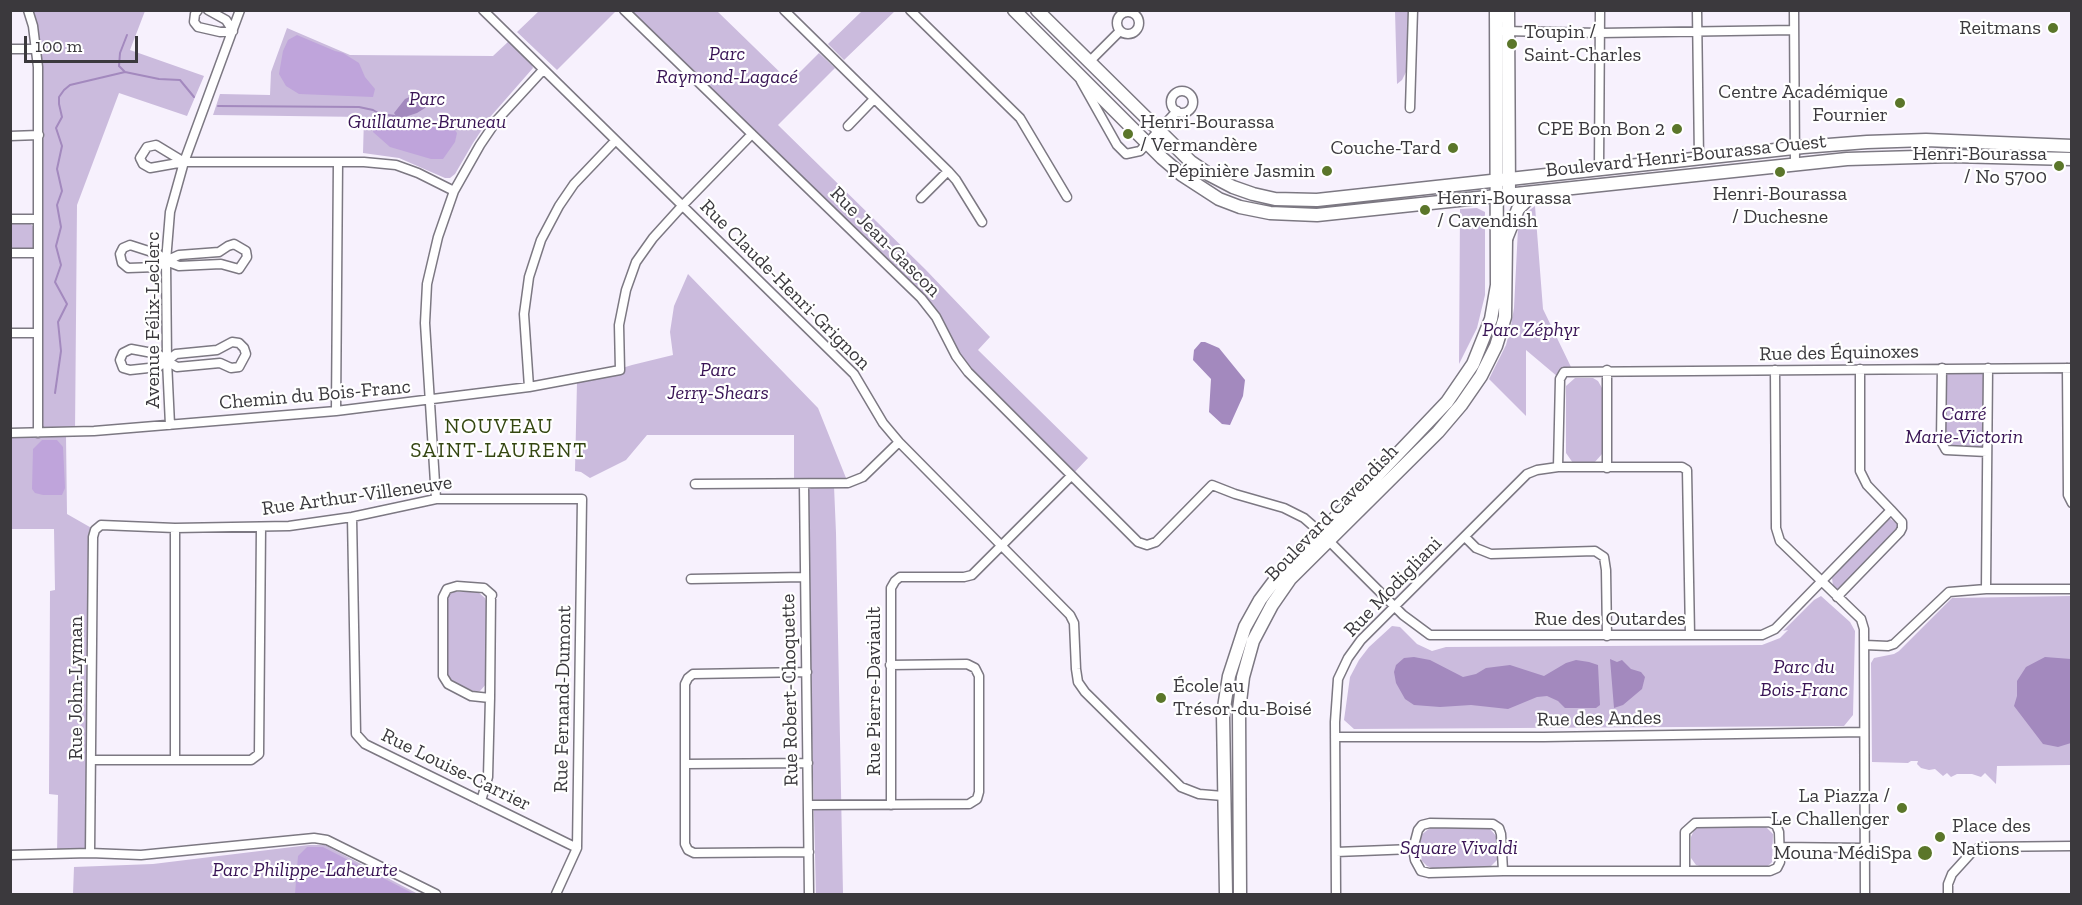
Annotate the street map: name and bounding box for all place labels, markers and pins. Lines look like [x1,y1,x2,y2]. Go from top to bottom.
place label: Reitmans [1959,16,2041,40]
place label: Toupin / Saint-Charles [1524,20,1641,67]
marker: Reitmans [2046,21,2060,35]
marker: Toupin / Saint-Charles [1505,37,1519,51]
place label: Centre Académique Fournier [1718,80,1888,127]
marker: Centre Académique Fournier [1893,96,1907,110]
place label: Henri-Bourassa / Vermandère [1140,110,1274,157]
place label: CPE Bon Bon 2 [1537,117,1665,141]
marker: CPE Bon Bon 2 [1670,122,1684,136]
marker: Henri-Bourassa / Vermandère [1121,127,1135,141]
place label: Couche-Tard [1330,136,1441,160]
marker: Couche-Tard [1446,141,1460,155]
place label: Henri-Bourassa / No 5700 [1913,142,2047,189]
place label: Pépinière Jasmin [1168,159,1315,183]
marker: Henri-Bourassa / No 5700 [2052,159,2066,173]
marker: Pépinière Jasmin [1320,164,1334,178]
marker: Henri-Bourassa / Duchesne [1773,165,1787,179]
place label: Henri-Bourassa / Duchesne [1713,182,1847,229]
place label: Henri-Bourassa / Cavendish [1437,186,1571,233]
marker: Henri-Bourassa / Cavendish [1418,203,1432,217]
place label: École au Trésor-du-Boisé [1173,674,1312,721]
marker: École au Trésor-du-Boisé [1154,691,1168,705]
place label: La Piazza / Le Challenger [1771,784,1890,831]
marker: La Piazza / Le Challenger [1895,801,1909,815]
place label: Place des Nations [1952,814,2031,861]
marker: Place des Nations [1933,830,1947,844]
place label: Mouna MédiSpa [1773,841,1912,865]
marker: Mouna MédiSpa [1916,844,1934,862]

